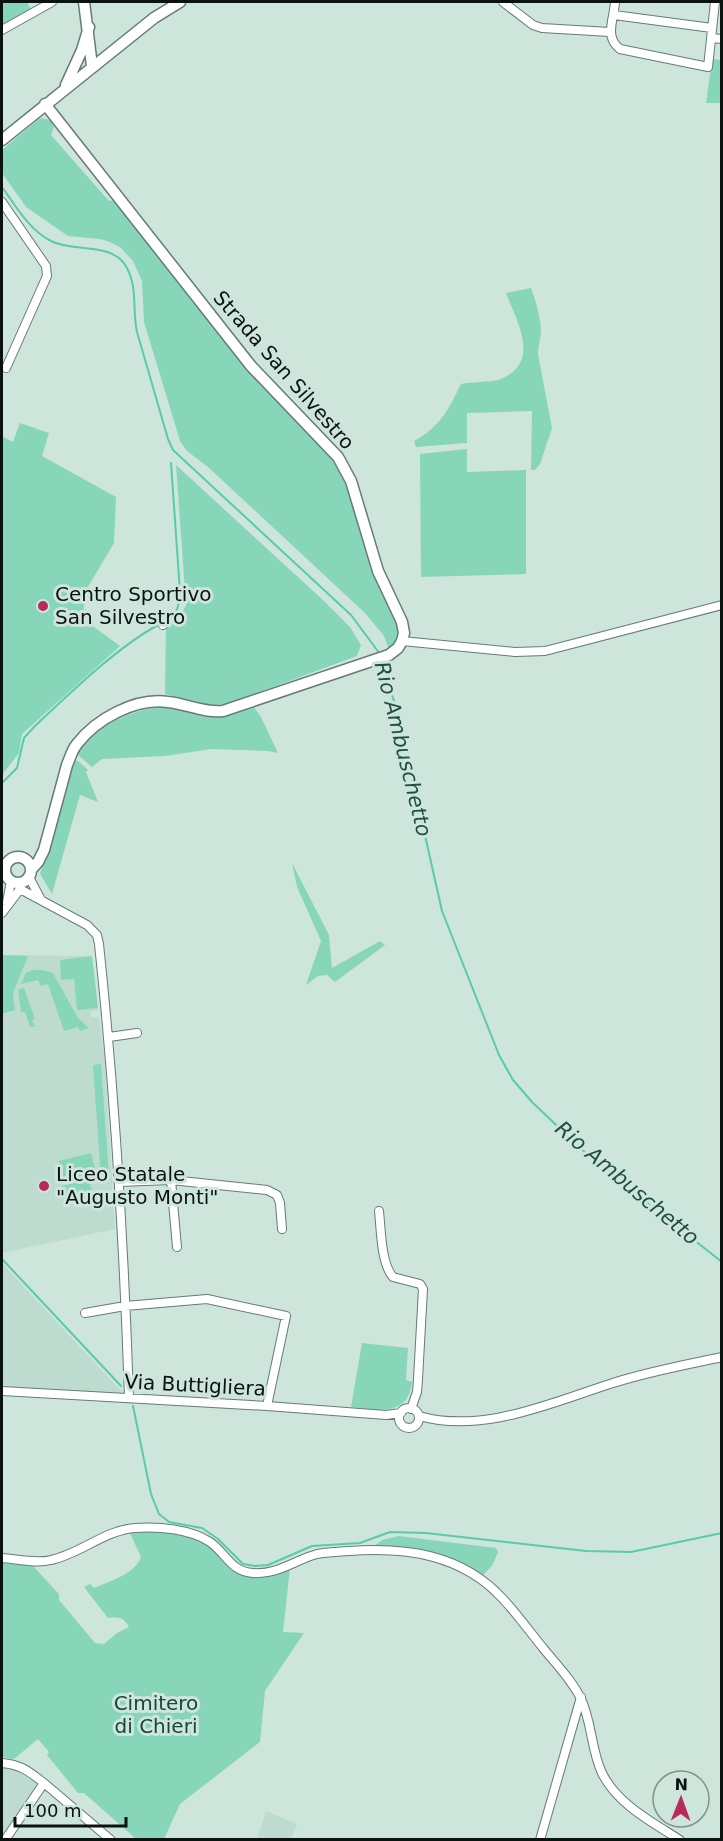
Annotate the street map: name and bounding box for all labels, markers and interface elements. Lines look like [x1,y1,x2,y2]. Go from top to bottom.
street label: Strada San Silvestro [209,286,359,454]
place label: Centro Sportivo San Silvestro [55,582,211,629]
marker: Centro Sportivo San Silvestro [36,599,50,613]
water label: Rio Ambuschetto [370,659,436,839]
water label: Rio Ambuschetto [551,1116,703,1250]
place label: Liceo Statale "Augusto Monti" [56,1162,219,1209]
marker: Liceo Statale "Augusto Monti" [37,1179,51,1193]
street label: Via Buttigliera [124,1369,266,1401]
park label: Cimitero di Chieri [114,1691,198,1738]
north arrow [651,1769,711,1829]
text: N [674,1775,688,1794]
scale bar [15,1790,126,1828]
text: 100 m [24,1800,82,1821]

